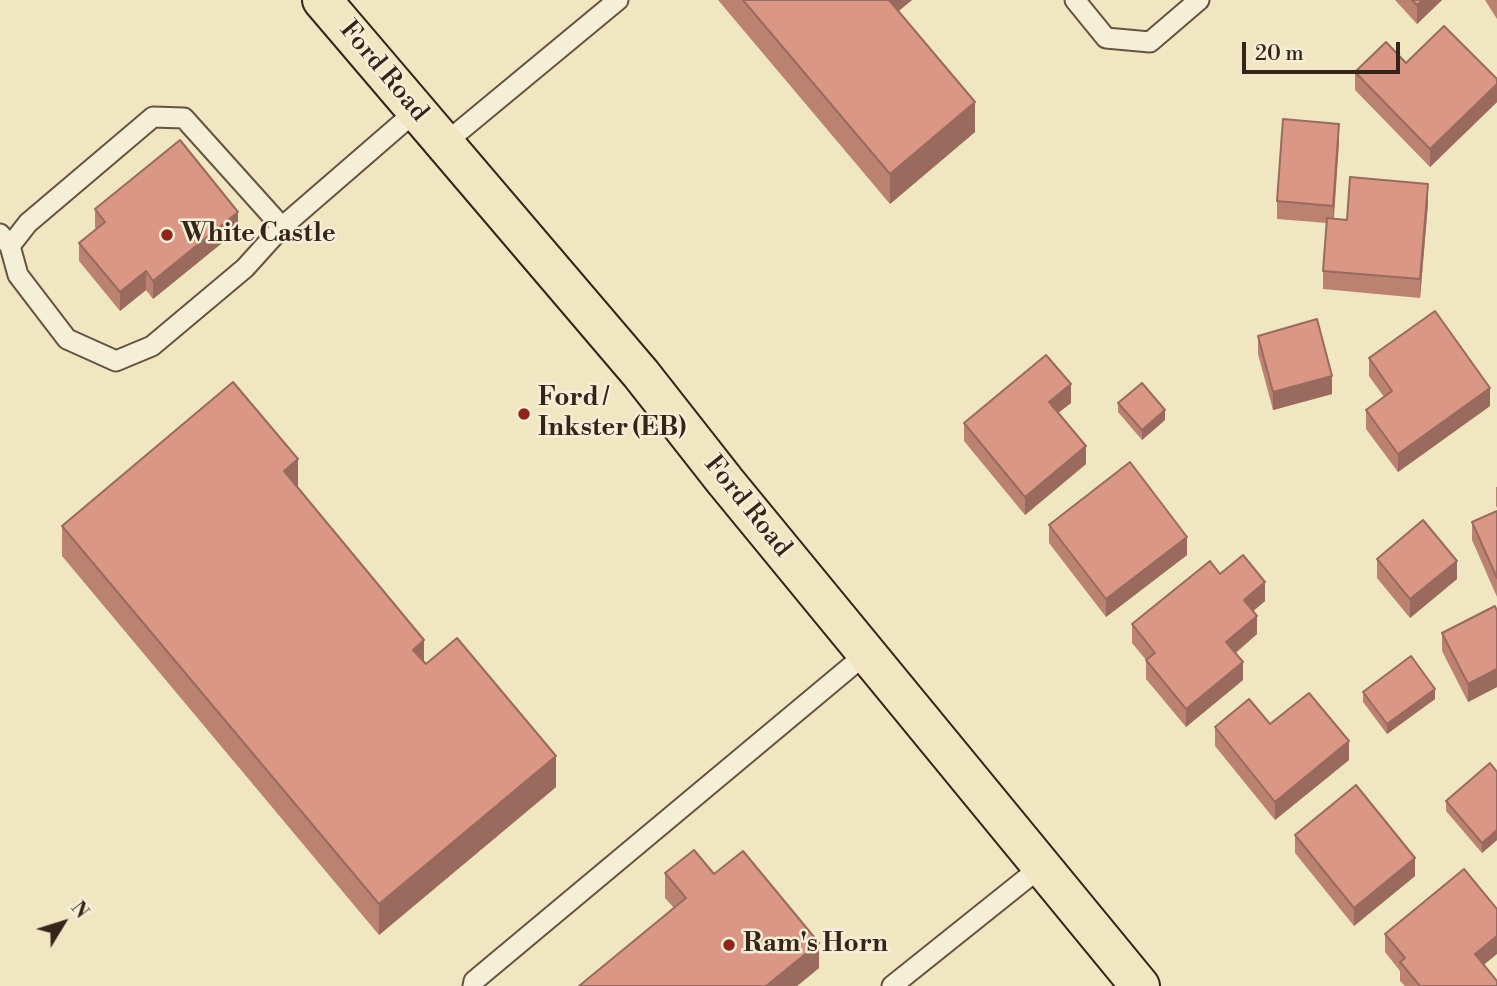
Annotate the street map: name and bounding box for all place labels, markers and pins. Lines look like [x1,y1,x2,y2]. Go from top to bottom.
place label: White Castle [181,219,336,251]
marker: White Castle [159,227,175,243]
place label: Ford / Inkster (EB) [538,383,686,444]
marker: Ford / Inkster (EB) [516,406,532,422]
place label: Ram's Horn [743,929,888,961]
marker: Ram's Horn [721,937,737,953]

